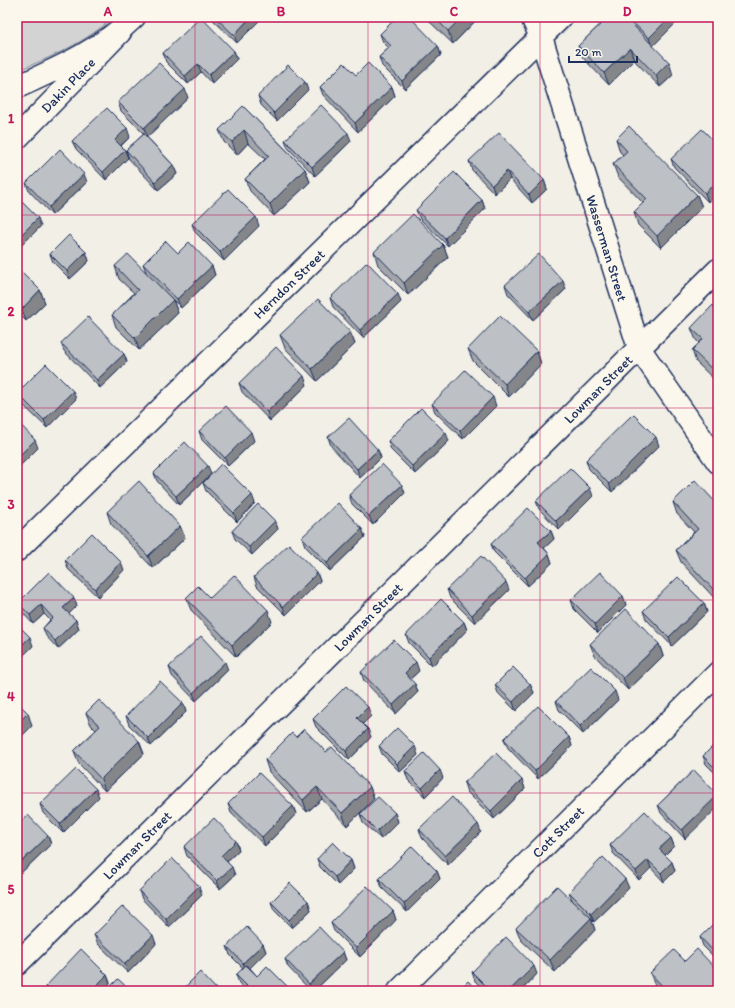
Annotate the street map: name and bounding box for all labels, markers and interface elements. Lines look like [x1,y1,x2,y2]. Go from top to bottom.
text: A [103,4,113,19]
text: B [277,4,286,19]
text: C [450,4,459,19]
text: D [623,4,632,19]
scale bar [569,38,637,64]
text: 20 m [575,45,602,59]
street label: Dakin Place [38,54,99,117]
text: 1 [8,111,14,126]
street label: Wasserman Street [582,193,631,303]
street label: Herndon Street [250,246,329,323]
text: 2 [8,304,15,319]
street label: Lowman Street [560,351,636,427]
text: 3 [7,497,15,512]
street label: Lowman Street [330,579,406,655]
text: 4 [7,689,15,704]
street label: Cott Street [529,803,588,862]
street label: Lowman Street [99,807,175,883]
text: 5 [8,882,15,897]

